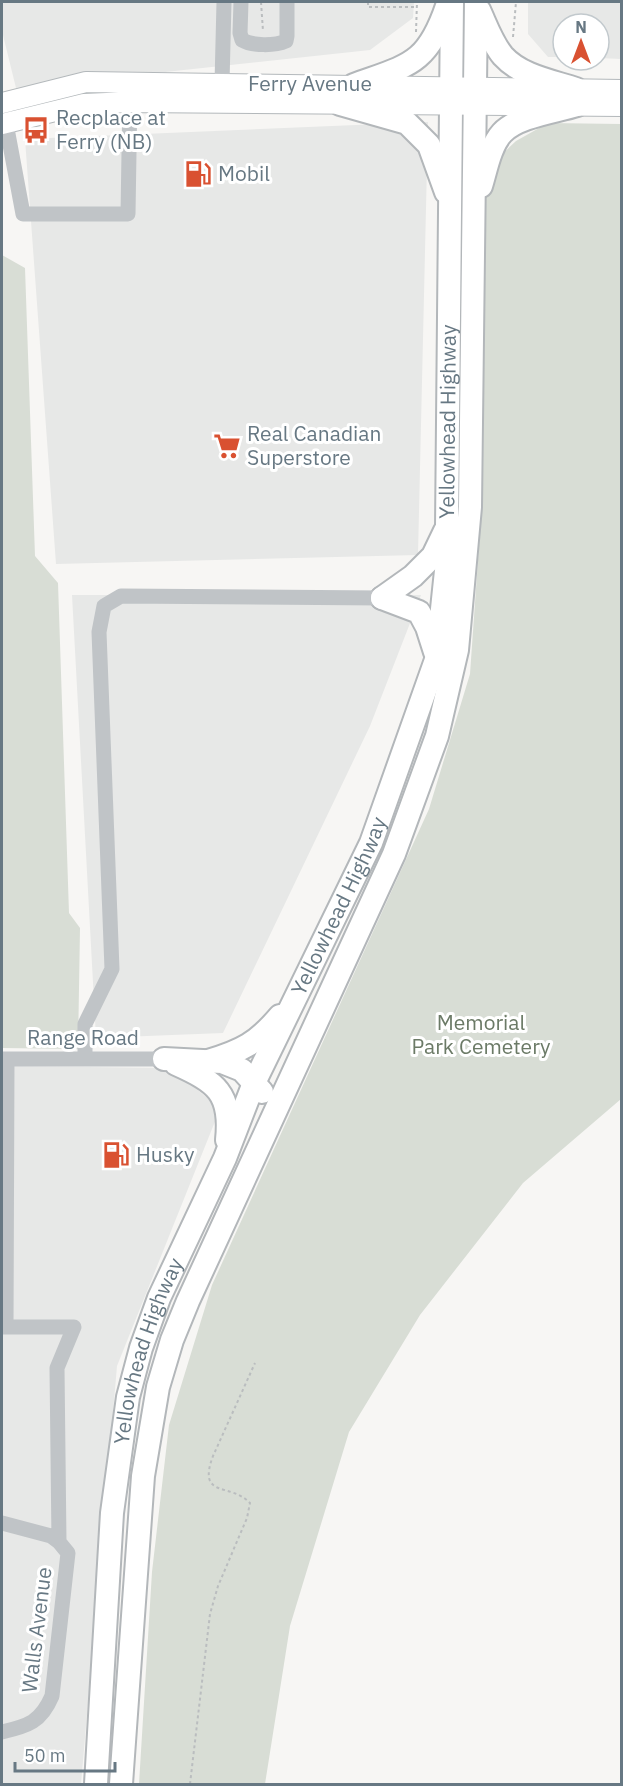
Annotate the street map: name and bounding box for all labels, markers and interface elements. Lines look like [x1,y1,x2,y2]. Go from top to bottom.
north arrow [551,12,611,72]
text: N [575,17,587,37]
street label: Ferry Avenue [248,69,372,97]
place label: Recplace at Ferry (NB) [56,103,166,155]
bus stop icon: Recplace at Ferry (NB) [21,115,51,145]
fuel station icon: Mobil [183,159,213,189]
place label: Mobil [218,159,270,187]
street label: Yellowhead Highway [432,324,462,519]
place label: Real Canadian Superstore [247,419,382,471]
supermarket icon: Real Canadian Superstore [212,431,242,461]
street label: Yellowhead Highway [284,812,392,1000]
park label: Memorial Park Cemetery [411,1008,551,1060]
street label: Range Road [27,1023,139,1051]
fuel station icon: Husky [101,1140,131,1170]
place label: Husky [136,1140,195,1168]
street label: Yellowhead Highway [107,1252,189,1446]
street label: Walls Avenue [14,1565,58,1694]
scale bar [15,1735,116,1773]
text: 50 m [24,1744,66,1767]

